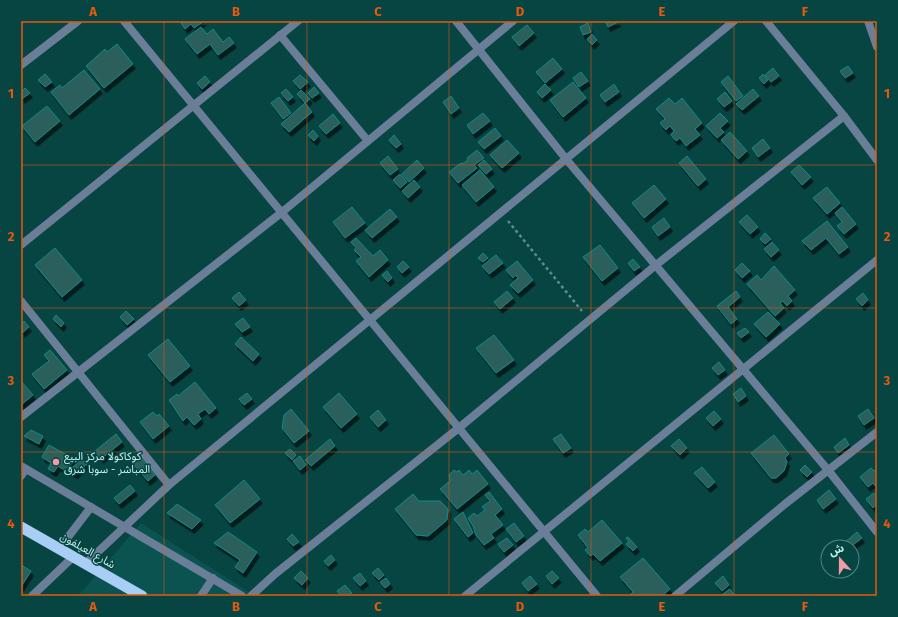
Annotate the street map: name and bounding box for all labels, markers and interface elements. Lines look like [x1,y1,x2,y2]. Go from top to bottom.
text: A [88,4,97,19]
text: B [232,4,240,19]
text: C [374,4,382,19]
text: D [516,4,525,19]
text: E [659,4,666,19]
text: F [802,4,809,19]
text: 1 [8,86,14,101]
text: 1 [884,86,890,101]
text: 2 [8,229,15,244]
text: 2 [884,229,891,244]
text: 3 [7,373,15,388]
text: 3 [883,373,891,388]
place label: كوكاكولا مركز البيع المباشر - سوبا شرق [64,450,150,476]
marker: كوكاكولا مركز البيع المباشر - سوبا شرق [51,457,61,467]
text: 4 [7,516,15,531]
text: 4 [883,516,891,531]
street label: شارع العيلفون [58,530,118,572]
north arrow [820,539,860,579]
text: ش [827,541,846,559]
text: A [88,599,97,614]
text: B [232,599,240,614]
text: C [374,599,382,614]
text: D [516,599,525,614]
text: E [659,599,666,614]
text: F [802,599,809,614]

